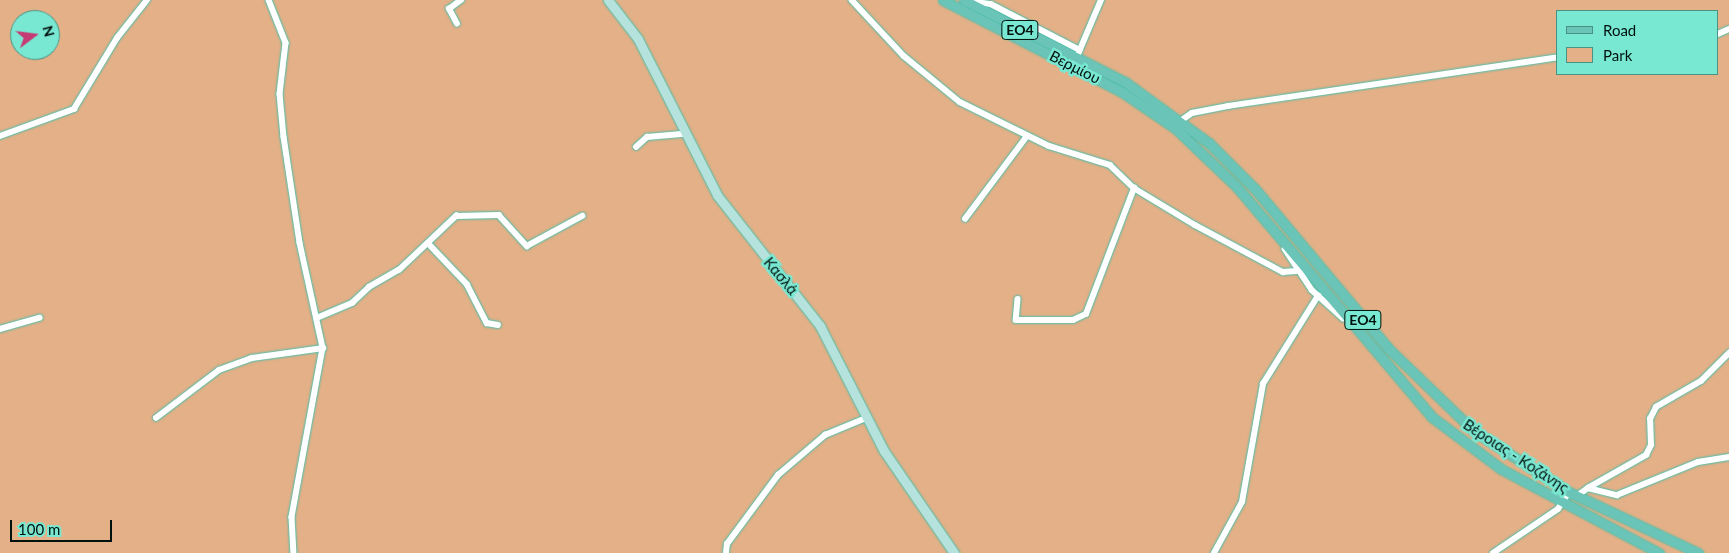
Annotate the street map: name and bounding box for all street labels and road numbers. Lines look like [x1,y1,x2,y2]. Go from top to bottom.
road number: ΕΟ4 [1001,18,1039,42]
street label: Βερμίου [1047,47,1103,87]
street label: Κασλά [760,253,802,299]
road number: ΕΟ4 [1344,308,1382,332]
street label: Βέροιας - Κοζάνης [1460,415,1572,497]

